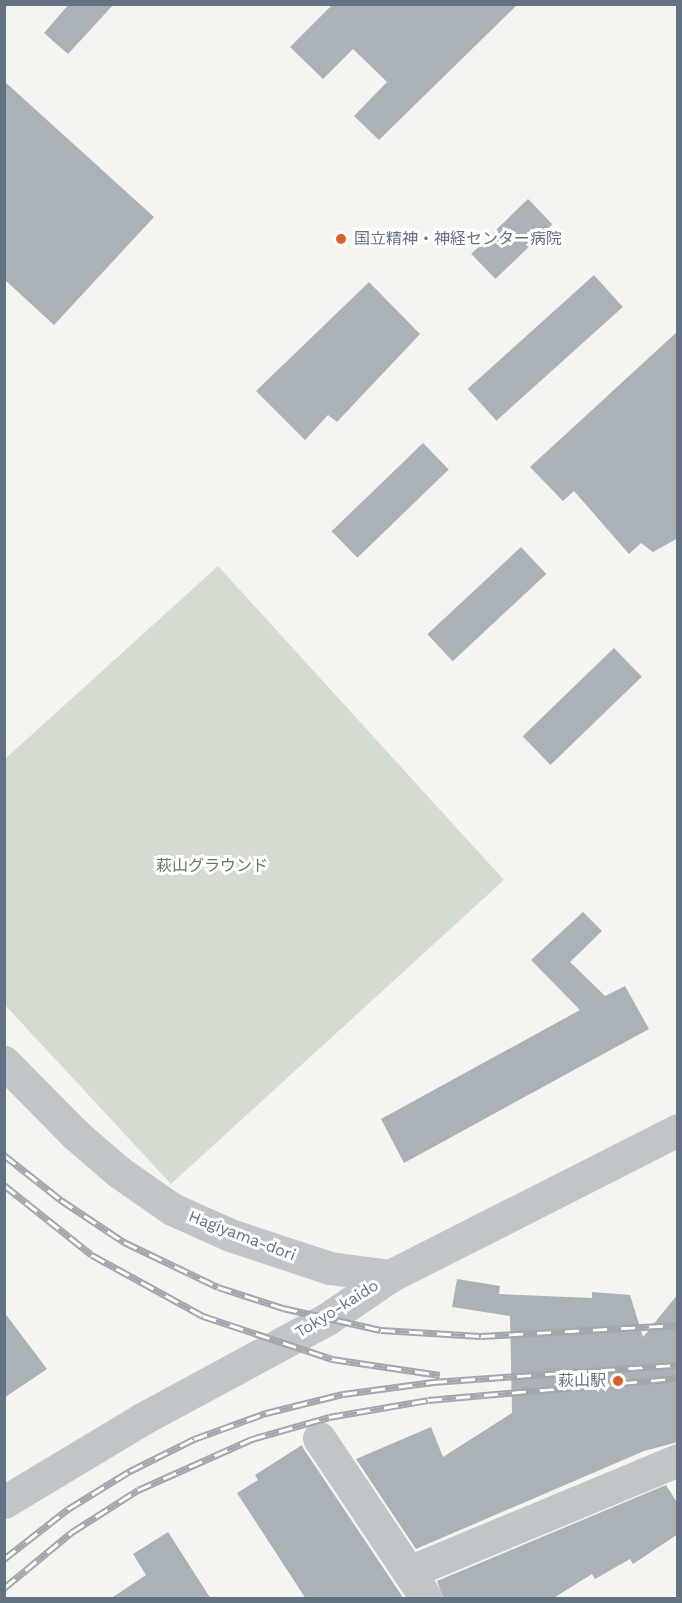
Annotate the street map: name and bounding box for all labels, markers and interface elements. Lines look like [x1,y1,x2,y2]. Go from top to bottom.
place label: 国立精神・神経センター病院 [354,229,562,249]
marker: 国立精神・神経センター病院 [332,230,350,248]
park label: 萩山グラウンド [156,856,268,876]
street label: Hagiyama-dori [186,1207,298,1265]
street label: Tokyo-kaido [292,1276,382,1342]
place label: 萩山駅 [558,1371,606,1391]
marker: 萩山駅 [611,1374,625,1388]

